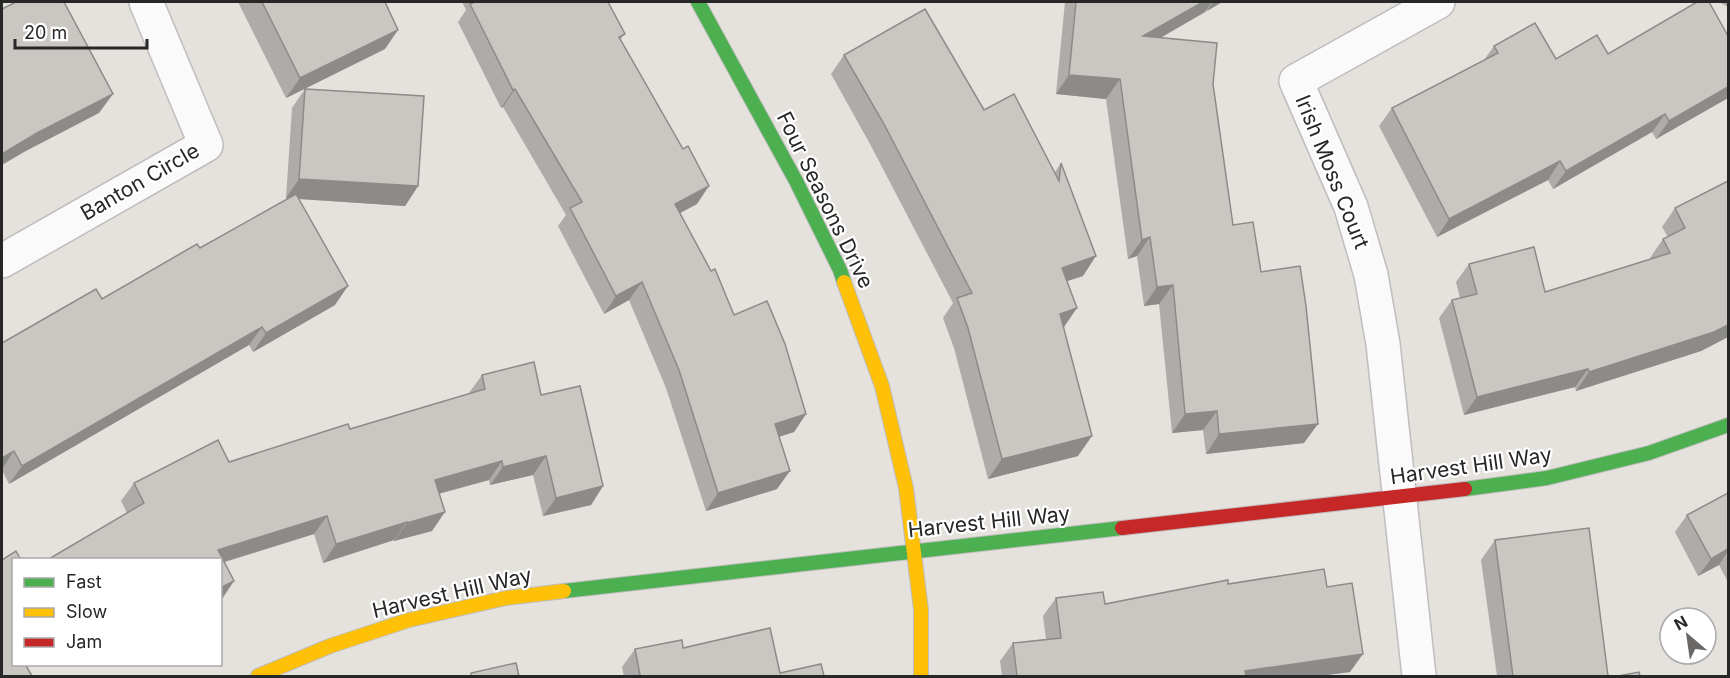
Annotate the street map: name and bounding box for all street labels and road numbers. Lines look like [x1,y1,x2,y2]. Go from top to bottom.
street label: Irish Moss Court [1290,91,1375,252]
street label: Four Seasons Drive [772,107,879,292]
street label: Banton Circle [76,138,204,226]
street label: Harvest Hill Way [1389,442,1553,489]
street label: Harvest Hill Way [907,501,1071,542]
street label: Harvest Hill Way [370,562,534,623]

